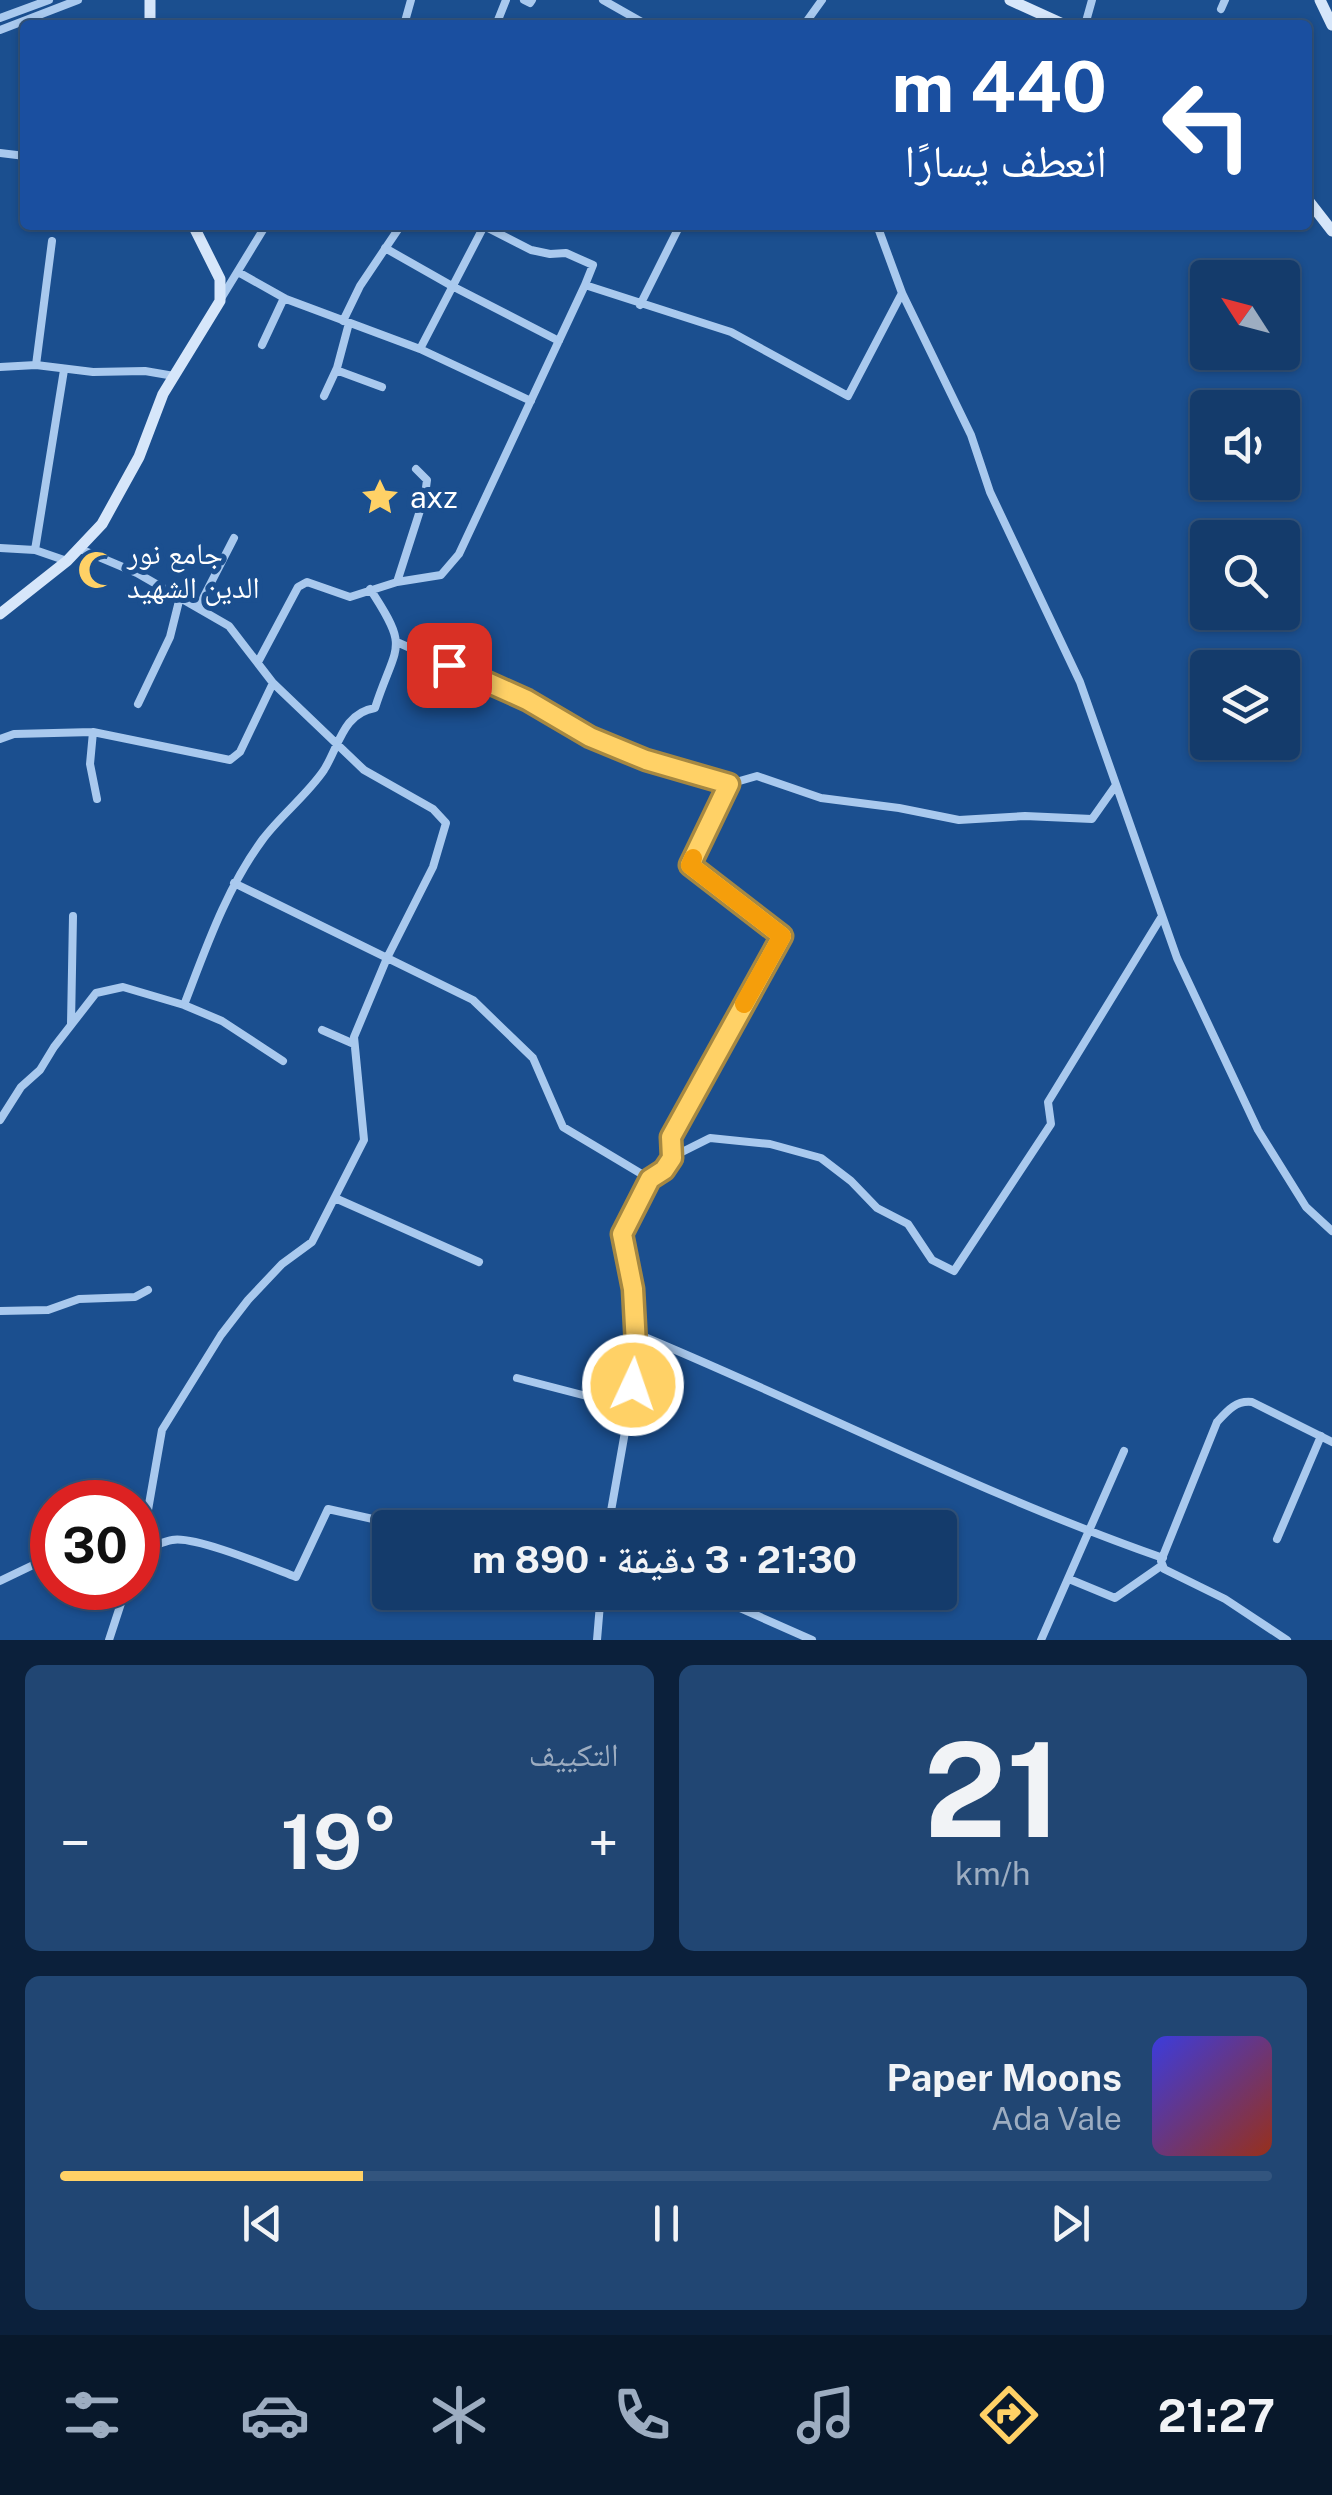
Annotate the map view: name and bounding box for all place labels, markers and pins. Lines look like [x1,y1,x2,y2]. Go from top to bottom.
place icon: axz [359,476,401,518]
place label: axz [410,479,458,515]
place label: جامع نور الدين الشهيد [126,535,260,606]
mosque icon: جامع نور الدين الشهيد [76,549,118,591]
pin [407,623,492,708]

